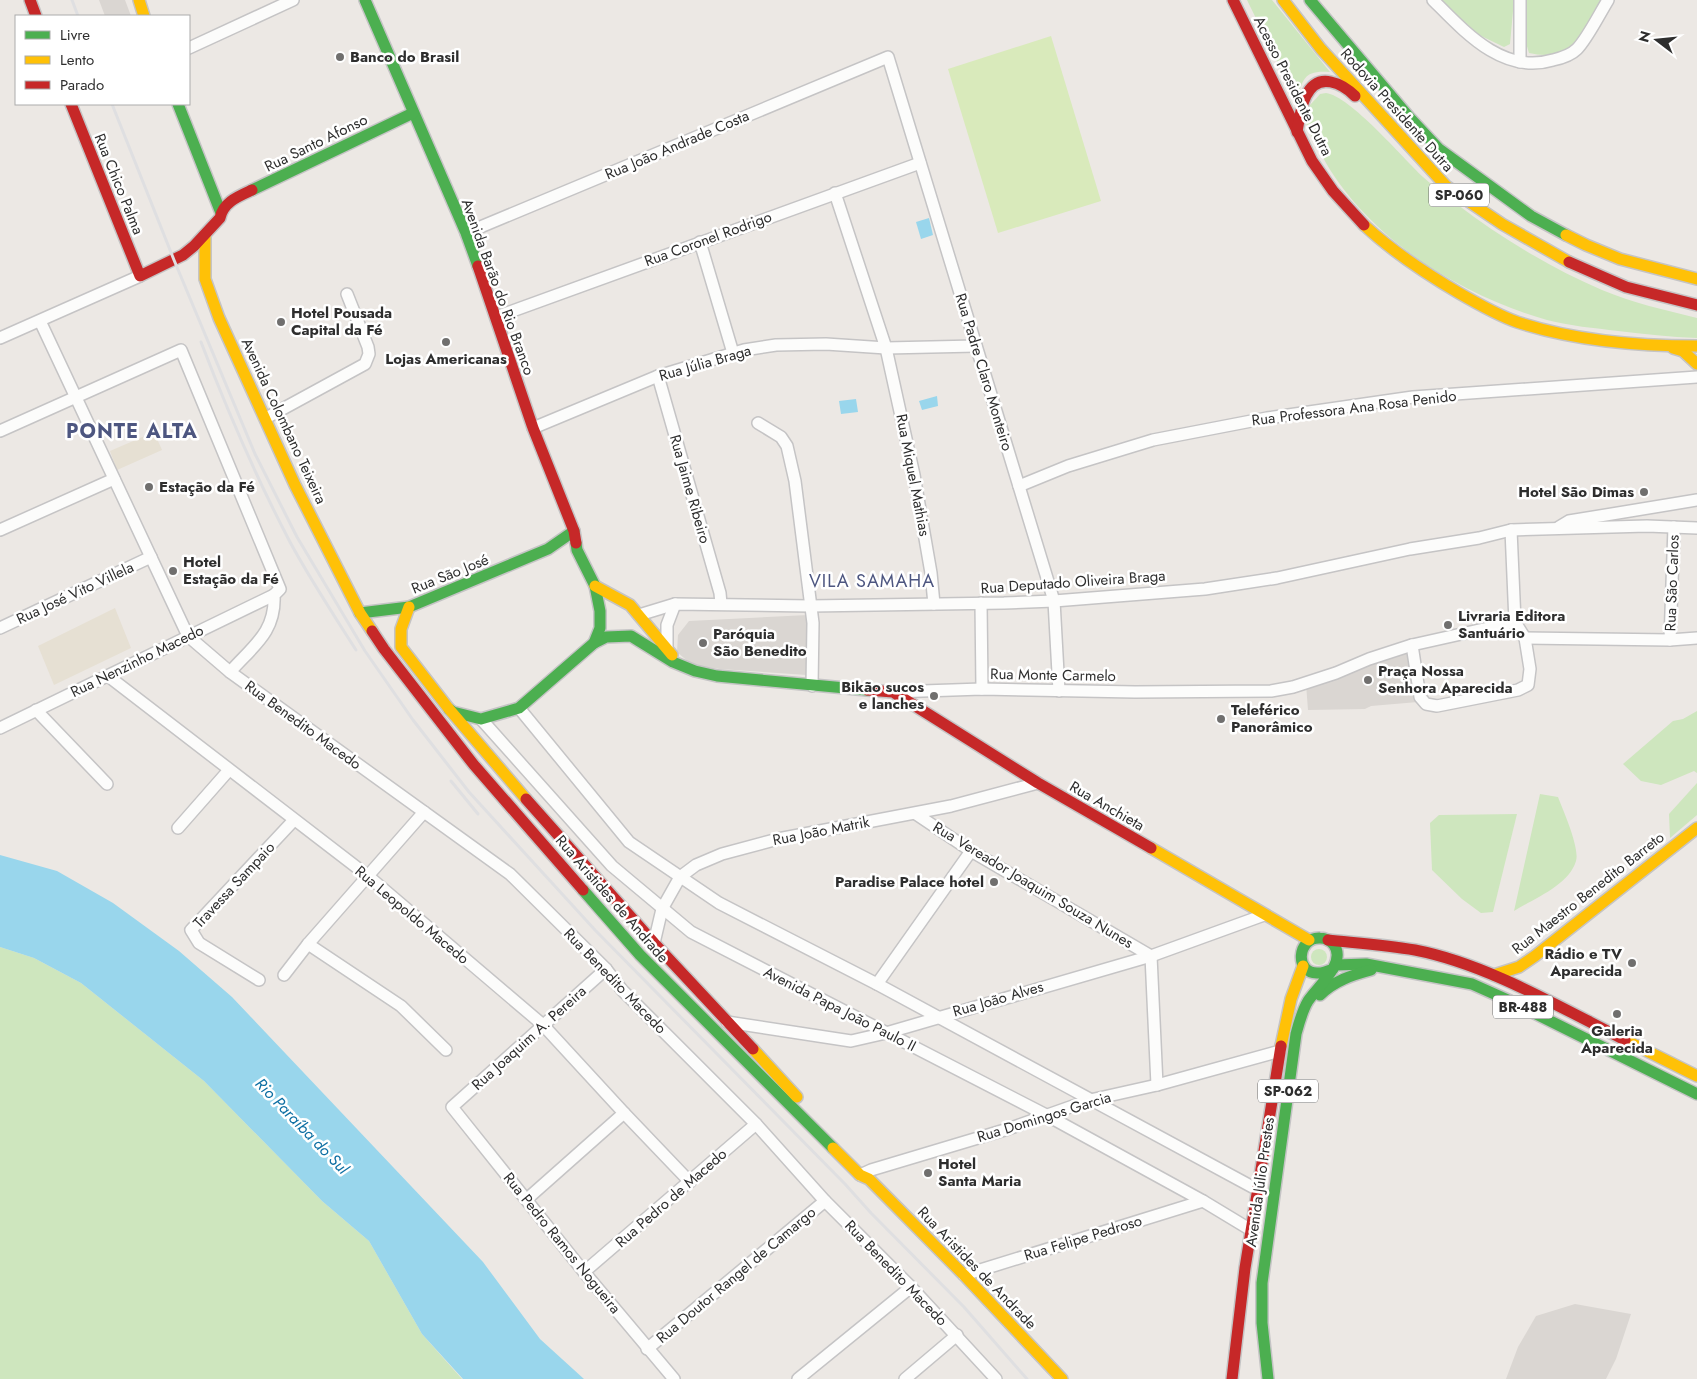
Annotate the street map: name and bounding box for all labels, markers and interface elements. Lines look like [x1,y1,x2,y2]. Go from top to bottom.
street label: Acesso Presidente Dutra [1248,12,1338,160]
legend [15,15,190,105]
north arrow [1632,15,1682,65]
text: Livre [60,24,90,46]
text: N [1633,28,1656,45]
street label: Rodovia Presidente Dutra [1335,43,1459,177]
place label: Banco do Brasil [350,46,459,68]
text: Lento [60,49,94,71]
marker: Banco do Brasil [334,51,346,63]
text: Parado [60,74,104,96]
street label: Rua João Andrade Costa [602,105,752,185]
street label: Rua Santo Afonso [261,109,371,177]
street label: Rua Chico Palma [89,130,149,238]
road number: SP-060 [1429,184,1489,206]
street label: Avenida Barão do Rio Branco [456,196,540,378]
street label: Rua Coronel Rodrigo [641,206,775,272]
street label: Rua Padre Claro Monteiro [950,290,1018,454]
place label: Hotel Pousada Capital da Fé [291,302,392,341]
marker: Hotel Pousada Capital da Fé [275,316,287,328]
street label: Avenida Colombano Teixeira [236,335,332,507]
marker: Lojas Americanas [440,336,452,348]
street label: Rua Júlia Braga [656,339,754,387]
place label: Lojas Americanas [385,348,507,370]
street label: Rua Professora Ana Rosa Penido [1250,385,1458,431]
street label: Rua Miquel Mathias [890,412,936,538]
district label: PONTE ALTA [66,417,198,446]
street label: Rua Jaime Ribeiro [664,432,716,546]
place label: Estação da Fé [159,476,255,498]
marker: Estação da Fé [143,481,155,493]
place label: Hotel São Dimas [1518,481,1634,503]
marker: Hotel São Dimas [1638,486,1650,498]
street label: Rua São Carlos [1659,534,1685,632]
street label: Rua São José [408,548,492,600]
place label: Hotel Estação da Fé [183,551,279,590]
street label: Rua José Vito Villela [13,556,137,630]
marker: Hotel Estação da Fé [167,565,179,577]
street label: Rua Deputado Oliveira Braga [980,565,1166,599]
district label: VILA SAMAHA [809,568,935,594]
place label: Livraria Editora Santuário [1458,605,1565,644]
street label: Rua Nenzinho Macedo [67,619,207,703]
marker: Livraria Editora Santuário [1442,619,1454,631]
place label: Paróquia São Benedito [713,623,807,662]
marker: Paróquia São Benedito [697,637,709,649]
place label: Praça Nossa Senhora Aparecida [1378,660,1513,699]
street label: Rua Monte Carmelo [990,663,1116,687]
marker: Praça Nossa Senhora Aparecida [1362,674,1374,686]
street label: Rua Benedito Macedo [240,675,366,775]
place label: Bikão sucos e lanches [841,676,924,715]
marker: Bikão sucos e lanches [928,690,940,702]
place label: Teleférico Panorâmico [1231,699,1313,738]
marker: Teleférico Panorâmico [1215,713,1227,725]
street label: Rua Anchieta [1065,776,1149,836]
street label: Rua João Matrik [771,811,872,851]
street label: Rua Vereador Joaquim Souza Nunes [929,816,1137,954]
street label: Rua Maestro Benedito Barreto [1507,826,1669,960]
street label: Rua Aristides de Andrade [550,830,674,968]
street label: Travessa Sampaio [188,837,280,933]
street label: Rua Leopoldo Macedo [350,861,474,969]
place label: Paradise Palace hotel [835,871,984,893]
marker: Paradise Palace hotel [988,876,1000,888]
street label: Rua Benedito Macedo [559,923,671,1039]
place label: Rádio e TV Aparecida [1544,943,1623,982]
marker: Rádio e TV Aparecida [1626,957,1638,969]
street label: Avenida Papa João Paulo II [760,961,920,1057]
street label: Rua João Alves [950,976,1046,1022]
street label: Rua Joaquim A. Pereira [467,981,591,1095]
road number: BR-488 [1493,996,1553,1019]
marker: Galeria Aparecida [1611,1008,1623,1020]
place label: Galeria Aparecida [1580,1020,1653,1059]
water label: Rio Paraíba do Sul [250,1073,355,1180]
road number: SP-062 [1258,1080,1318,1102]
street label: Rua Domingos Garcia [974,1086,1114,1148]
street label: Avenida Júlio Prestes [1240,1116,1280,1248]
street label: Rua Pedro de Macedo [610,1143,732,1253]
place label: Hotel Santa Maria [938,1153,1021,1192]
marker: Hotel Santa Maria [922,1167,934,1179]
street label: Rua Pedro Ramos Nogueira [498,1168,626,1318]
street label: Rua Doutor Rangel de Camargo [651,1202,821,1348]
street label: Rua Aristides de Andrade [912,1202,1042,1334]
street label: Rua Felipe Pedroso [1021,1210,1145,1266]
street label: Rua Benedito Macedo [840,1215,952,1331]

